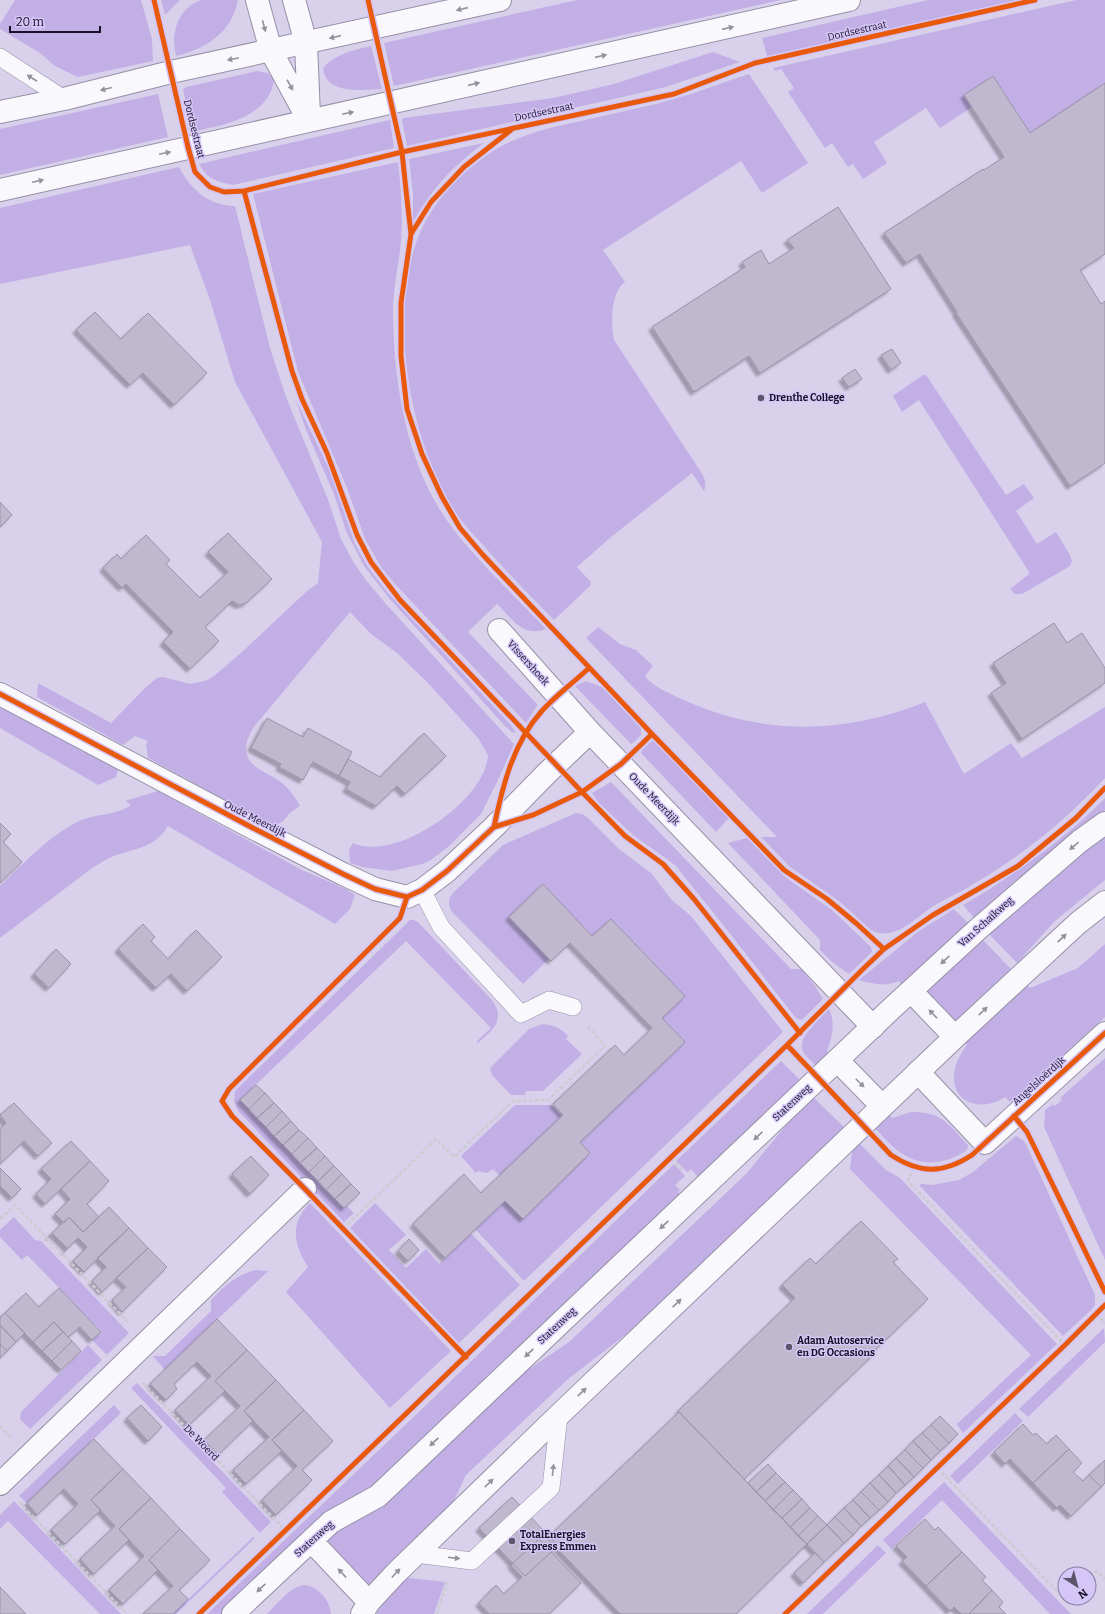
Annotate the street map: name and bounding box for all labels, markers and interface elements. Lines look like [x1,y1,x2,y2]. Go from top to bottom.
one-way arrow [456,6,468,12]
scale bar [10,8,100,34]
text: 20 m [16,15,45,29]
street label: Dordsestraat [826,18,888,44]
one-way arrow [261,20,267,32]
one-way arrow [722,24,734,30]
one-way arrow [329,34,341,40]
one-way arrow [595,52,607,58]
one-way arrow [227,57,239,63]
one-way arrow [27,74,37,82]
one-way arrow [286,79,293,91]
one-way arrow [468,81,481,87]
one-way arrow [100,86,112,92]
street label: Dordsestraat [181,98,207,160]
street label: Dordsestraat [513,100,575,124]
one-way arrow [341,109,354,115]
one-way arrow [159,150,171,156]
one-way arrow [32,178,44,184]
place label: Drenthe College [769,392,845,404]
marker: Drenthe College [756,393,766,403]
street label: Vissershoek [505,638,552,688]
street label: Oude Meerdijk [626,770,682,828]
street label: Oude Meerdijk [222,798,288,840]
one-way arrow [1068,842,1079,851]
street label: Van Schaikweg [956,894,1016,950]
one-way arrow [1057,933,1067,943]
one-way arrow [940,955,949,964]
one-way arrow [978,1006,989,1015]
one-way arrow [928,1009,938,1019]
street label: Angelsloërdijk [1010,1054,1068,1108]
one-way arrow [855,1078,865,1088]
street label: Statenweg [770,1082,814,1124]
one-way arrow [753,1131,764,1140]
one-way arrow [659,1220,669,1230]
one-way arrow [672,1298,682,1308]
street label: Statenweg [535,1305,579,1347]
place label: Adam Autoservice en DG Occasions [797,1335,884,1359]
marker: Adam Autoservice en DG Occasions [784,1342,794,1352]
one-way arrow [524,1348,534,1358]
one-way arrow [577,1388,587,1397]
street label: De Woerd [181,1422,221,1464]
one-way arrow [430,1437,439,1446]
one-way arrow [550,1464,556,1476]
one-way arrow [484,1478,494,1487]
street label: Statenweg [292,1518,336,1560]
place label: TotalEnergies Express Emmen [520,1529,597,1553]
marker: TotalEnergies Express Emmen [507,1536,517,1546]
one-way arrow [448,1555,460,1561]
north arrow [1057,1566,1097,1606]
one-way arrow [337,1568,347,1578]
one-way arrow [391,1568,400,1578]
one-way arrow [256,1583,266,1593]
text: N [1075,1586,1090,1602]

